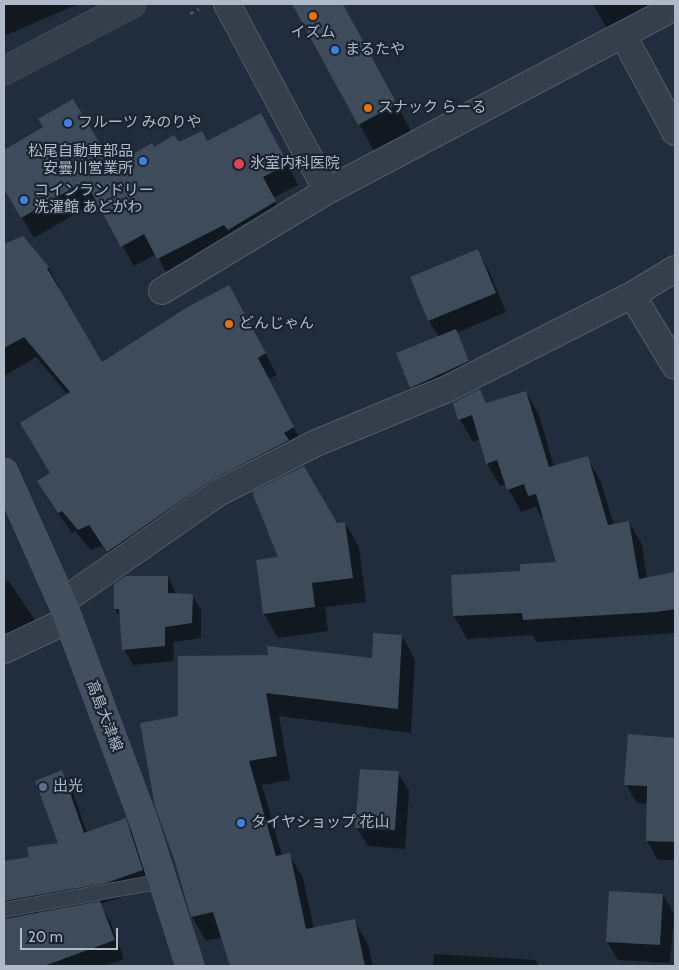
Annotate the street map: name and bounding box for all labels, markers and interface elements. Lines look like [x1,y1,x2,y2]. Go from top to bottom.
marker: イズム [307,10,319,22]
place label: イズム [291,24,335,42]
place label: まるたや [345,41,405,59]
marker: まるたや [329,44,341,56]
place label: スナック らーる [378,99,486,117]
marker: スナック らーる [362,102,374,114]
place label: フルーツ みのりや [78,114,201,132]
marker: フルーツ みのりや [62,117,74,129]
place label: 松尾自動車部品 安曇川営業所 [28,143,133,178]
marker: 松尾自動車部品 安曇川営業所 [137,155,149,167]
place label: 氷室内科医院 [250,155,340,173]
marker: 氷室内科医院 [232,157,246,171]
place label: コインランドリー 洗濯館 あどがわ [34,182,154,217]
marker: コインランドリー 洗濯館 あどがわ [18,194,30,206]
place label: どんじゃん [239,315,314,333]
marker: どんじゃん [223,318,235,330]
street label: 高島大津線 [82,678,126,754]
place label: 出光 [53,778,83,796]
marker: 出光 [37,781,49,793]
place label: タイヤショップ 花山 [251,814,389,832]
marker: タイヤショップ 花山 [235,817,247,829]
scale bar [22,918,120,950]
text: 20 m [28,928,63,946]

